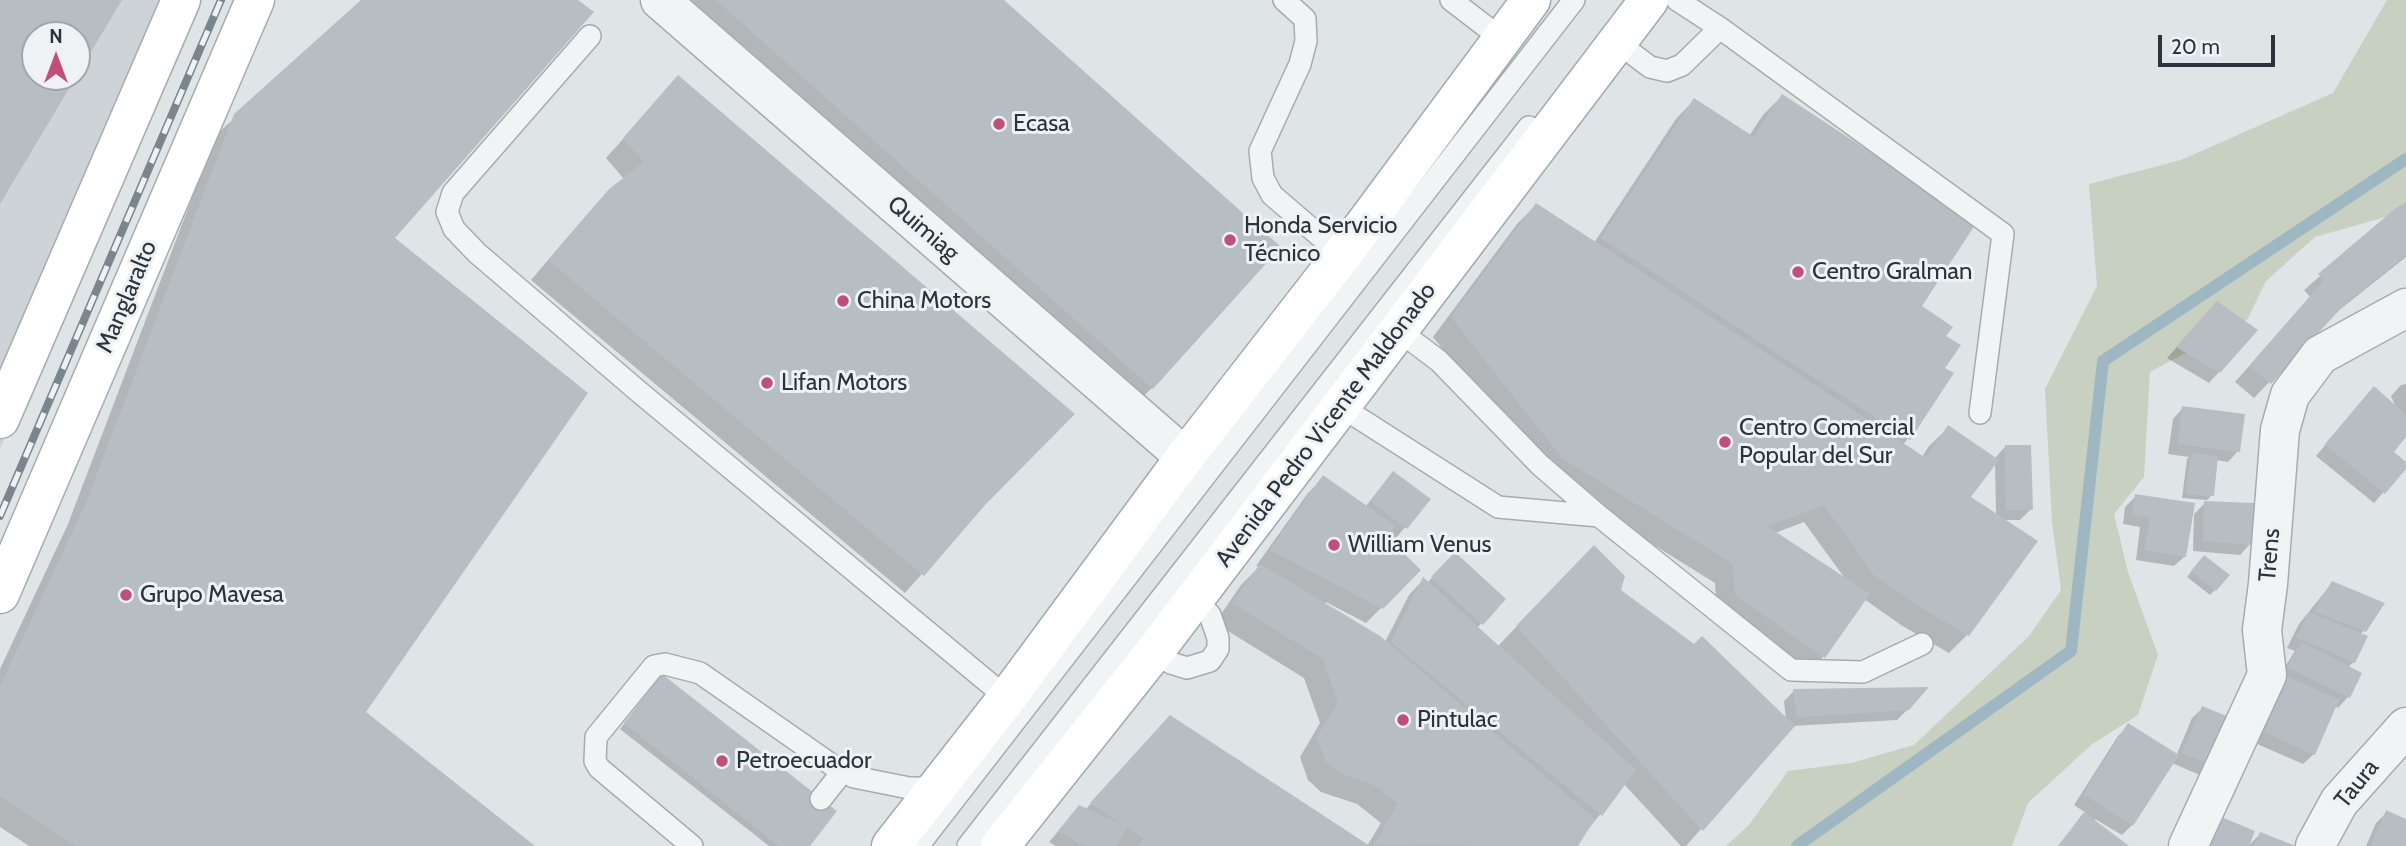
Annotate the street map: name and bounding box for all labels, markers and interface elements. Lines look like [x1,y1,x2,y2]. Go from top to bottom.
north arrow [21,21,91,91]
scale bar [2161,21,2278,65]
text: N [49,25,63,48]
text: 20 m [2171,34,2220,59]
place label: Ecasa [1013,110,1070,138]
marker: Ecasa [991,116,1007,132]
street label: Quimiag [881,190,965,268]
place label: Honda Servicio Técnico [1244,212,1397,268]
marker: Honda Servicio Técnico [1222,232,1238,248]
street label: Manglaralto [90,237,164,357]
place label: Centro Gralman [1812,258,1972,286]
marker: Centro Gralman [1790,264,1806,280]
street label: Avenida Pedro Vicente Maldonado [1210,277,1442,573]
place label: China Motors [857,287,991,315]
marker: China Motors [835,293,851,309]
place label: Lifan Motors [781,369,907,397]
marker: Lifan Motors [759,375,775,391]
place label: Centro Comercial Popular del Sur [1739,414,1914,470]
marker: Centro Comercial Popular del Sur [1717,434,1733,450]
street label: Trens [2253,527,2287,583]
place label: William Venus [1348,531,1491,559]
marker: William Venus [1326,537,1342,553]
place label: Grupo Mavesa [140,581,284,609]
marker: Grupo Mavesa [118,587,134,603]
place label: Pintulac [1417,706,1498,734]
marker: Pintulac [1395,712,1411,728]
place label: Petroecuador [736,747,872,775]
marker: Petroecuador [714,753,730,769]
street label: Taura [2329,754,2385,814]

